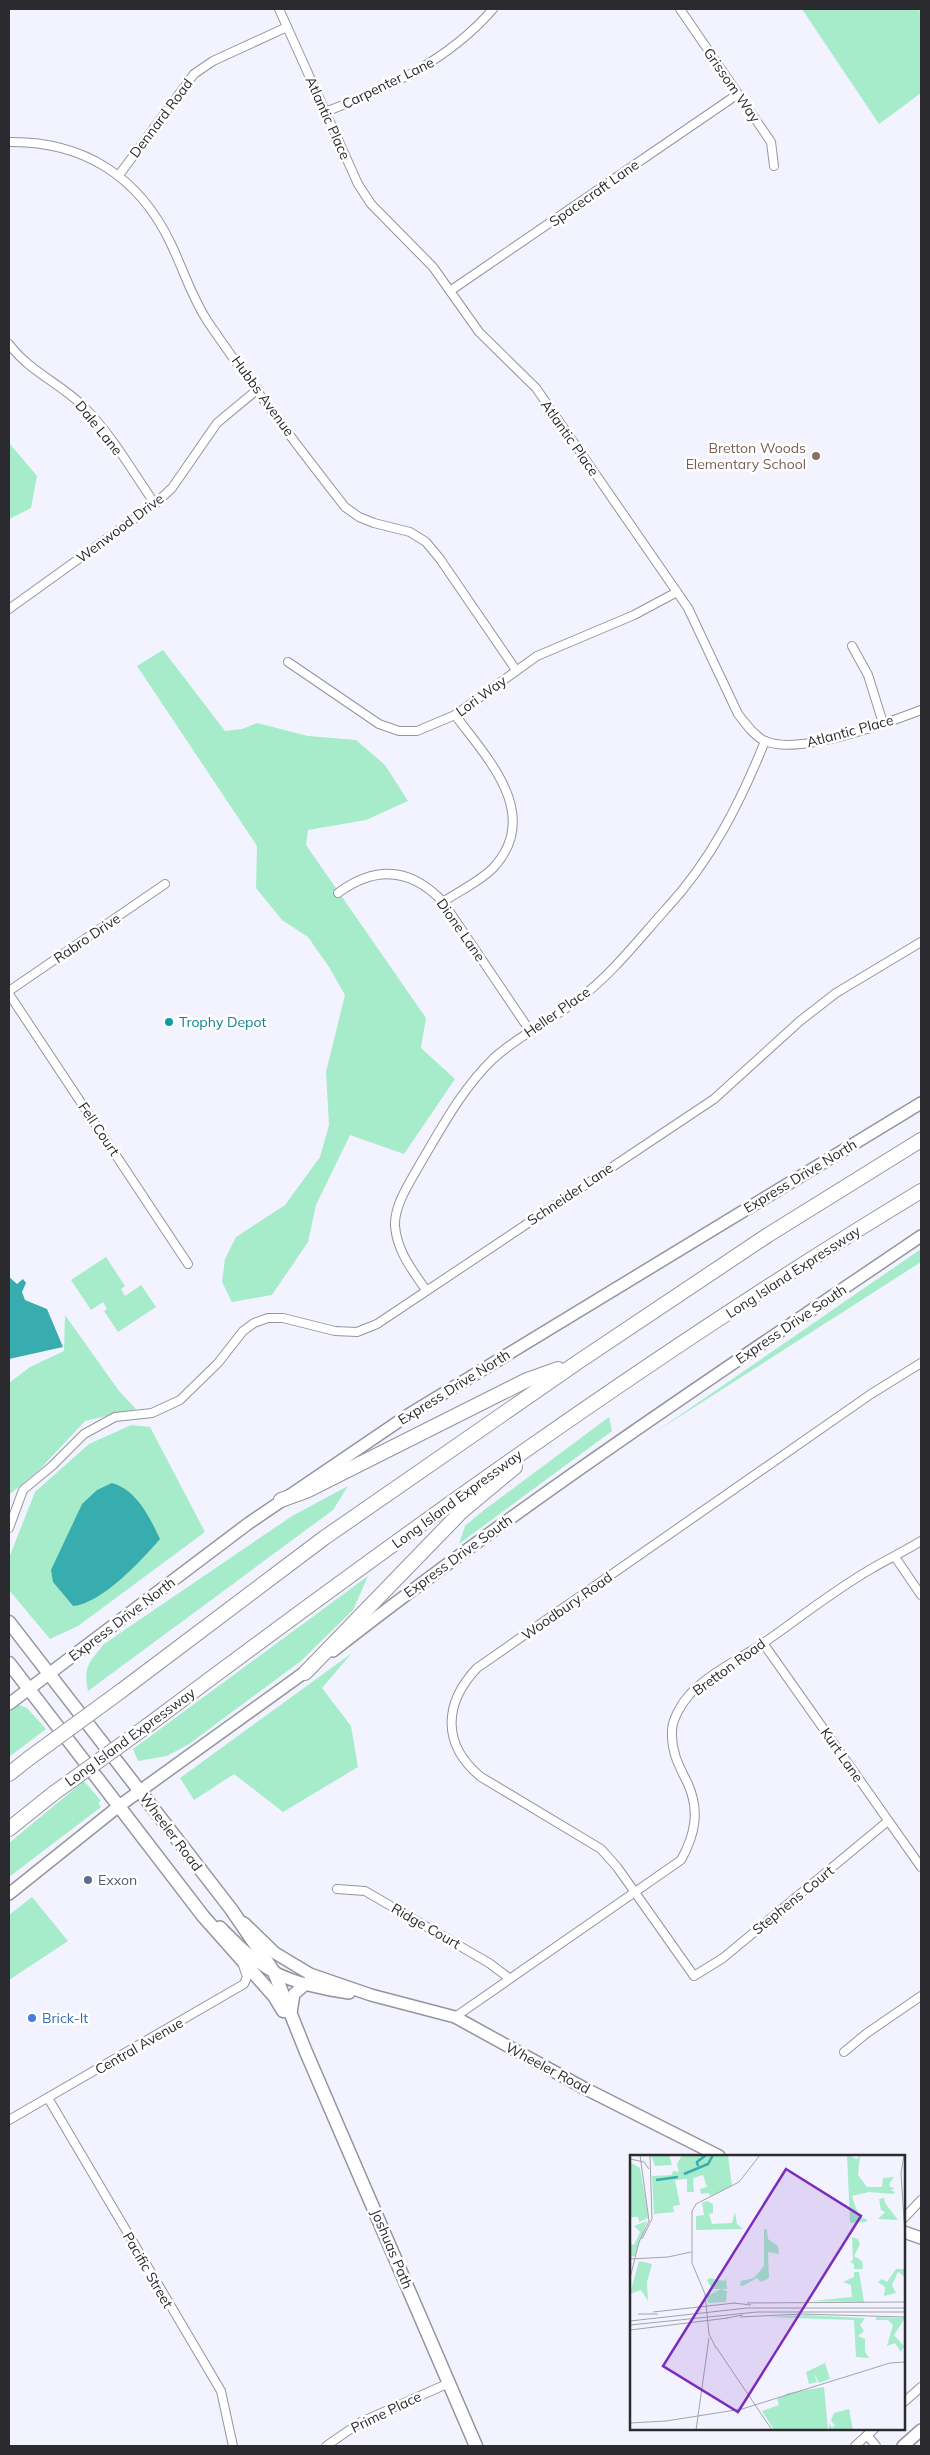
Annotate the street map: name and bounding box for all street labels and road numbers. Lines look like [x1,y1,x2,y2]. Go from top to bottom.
street label: Grissom Way [700,44,765,126]
street label: Carpenter Lane [339,53,437,113]
street label: Atlantic Place [302,74,354,162]
street label: Dennard Road [125,75,197,161]
street label: Spacecraft Lane [546,155,642,231]
street label: Hubbs Avenue [228,352,298,440]
street label: Atlantic Place [537,396,603,480]
street label: Dale Lane [71,397,127,459]
street label: Wenwood Drive [73,489,167,567]
street label: Lori Way [452,671,510,720]
street label: Atlantic Place [805,711,895,751]
street label: Dione Lane [433,895,489,965]
street label: Rabro Drive [50,909,124,967]
street label: Heller Place [520,983,594,1041]
street label: Fell Court [74,1099,124,1159]
street label: Express Drive North [740,1135,860,1217]
street label: Schneider Lane [524,1159,616,1229]
street label: Long Island Expressway [722,1221,864,1322]
street label: Express Drive South [732,1280,850,1368]
street label: Express Drive North [395,1345,513,1429]
street label: Long Island Expressway [388,1445,526,1552]
street label: Express Drive South [400,1511,516,1601]
street label: Woodbury Road [518,1568,616,1644]
street label: Express Drive North [65,1573,179,1665]
street label: Bretton Road [689,1634,769,1700]
street label: Long Island Expressway [61,1683,199,1790]
street label: Kurt Lane [817,1724,867,1786]
street label: Wheeler Road [136,1789,206,1875]
street label: Stephens Court [749,1862,837,1938]
street label: Ridge Court [388,1899,464,1953]
street label: Central Avenue [92,2013,186,2079]
street label: Wheeler Road [503,2038,593,2098]
street label: Joshuas Path [367,2206,417,2292]
street label: Pacific Street [119,2229,177,2311]
street label: Prime Place [348,2387,424,2437]

